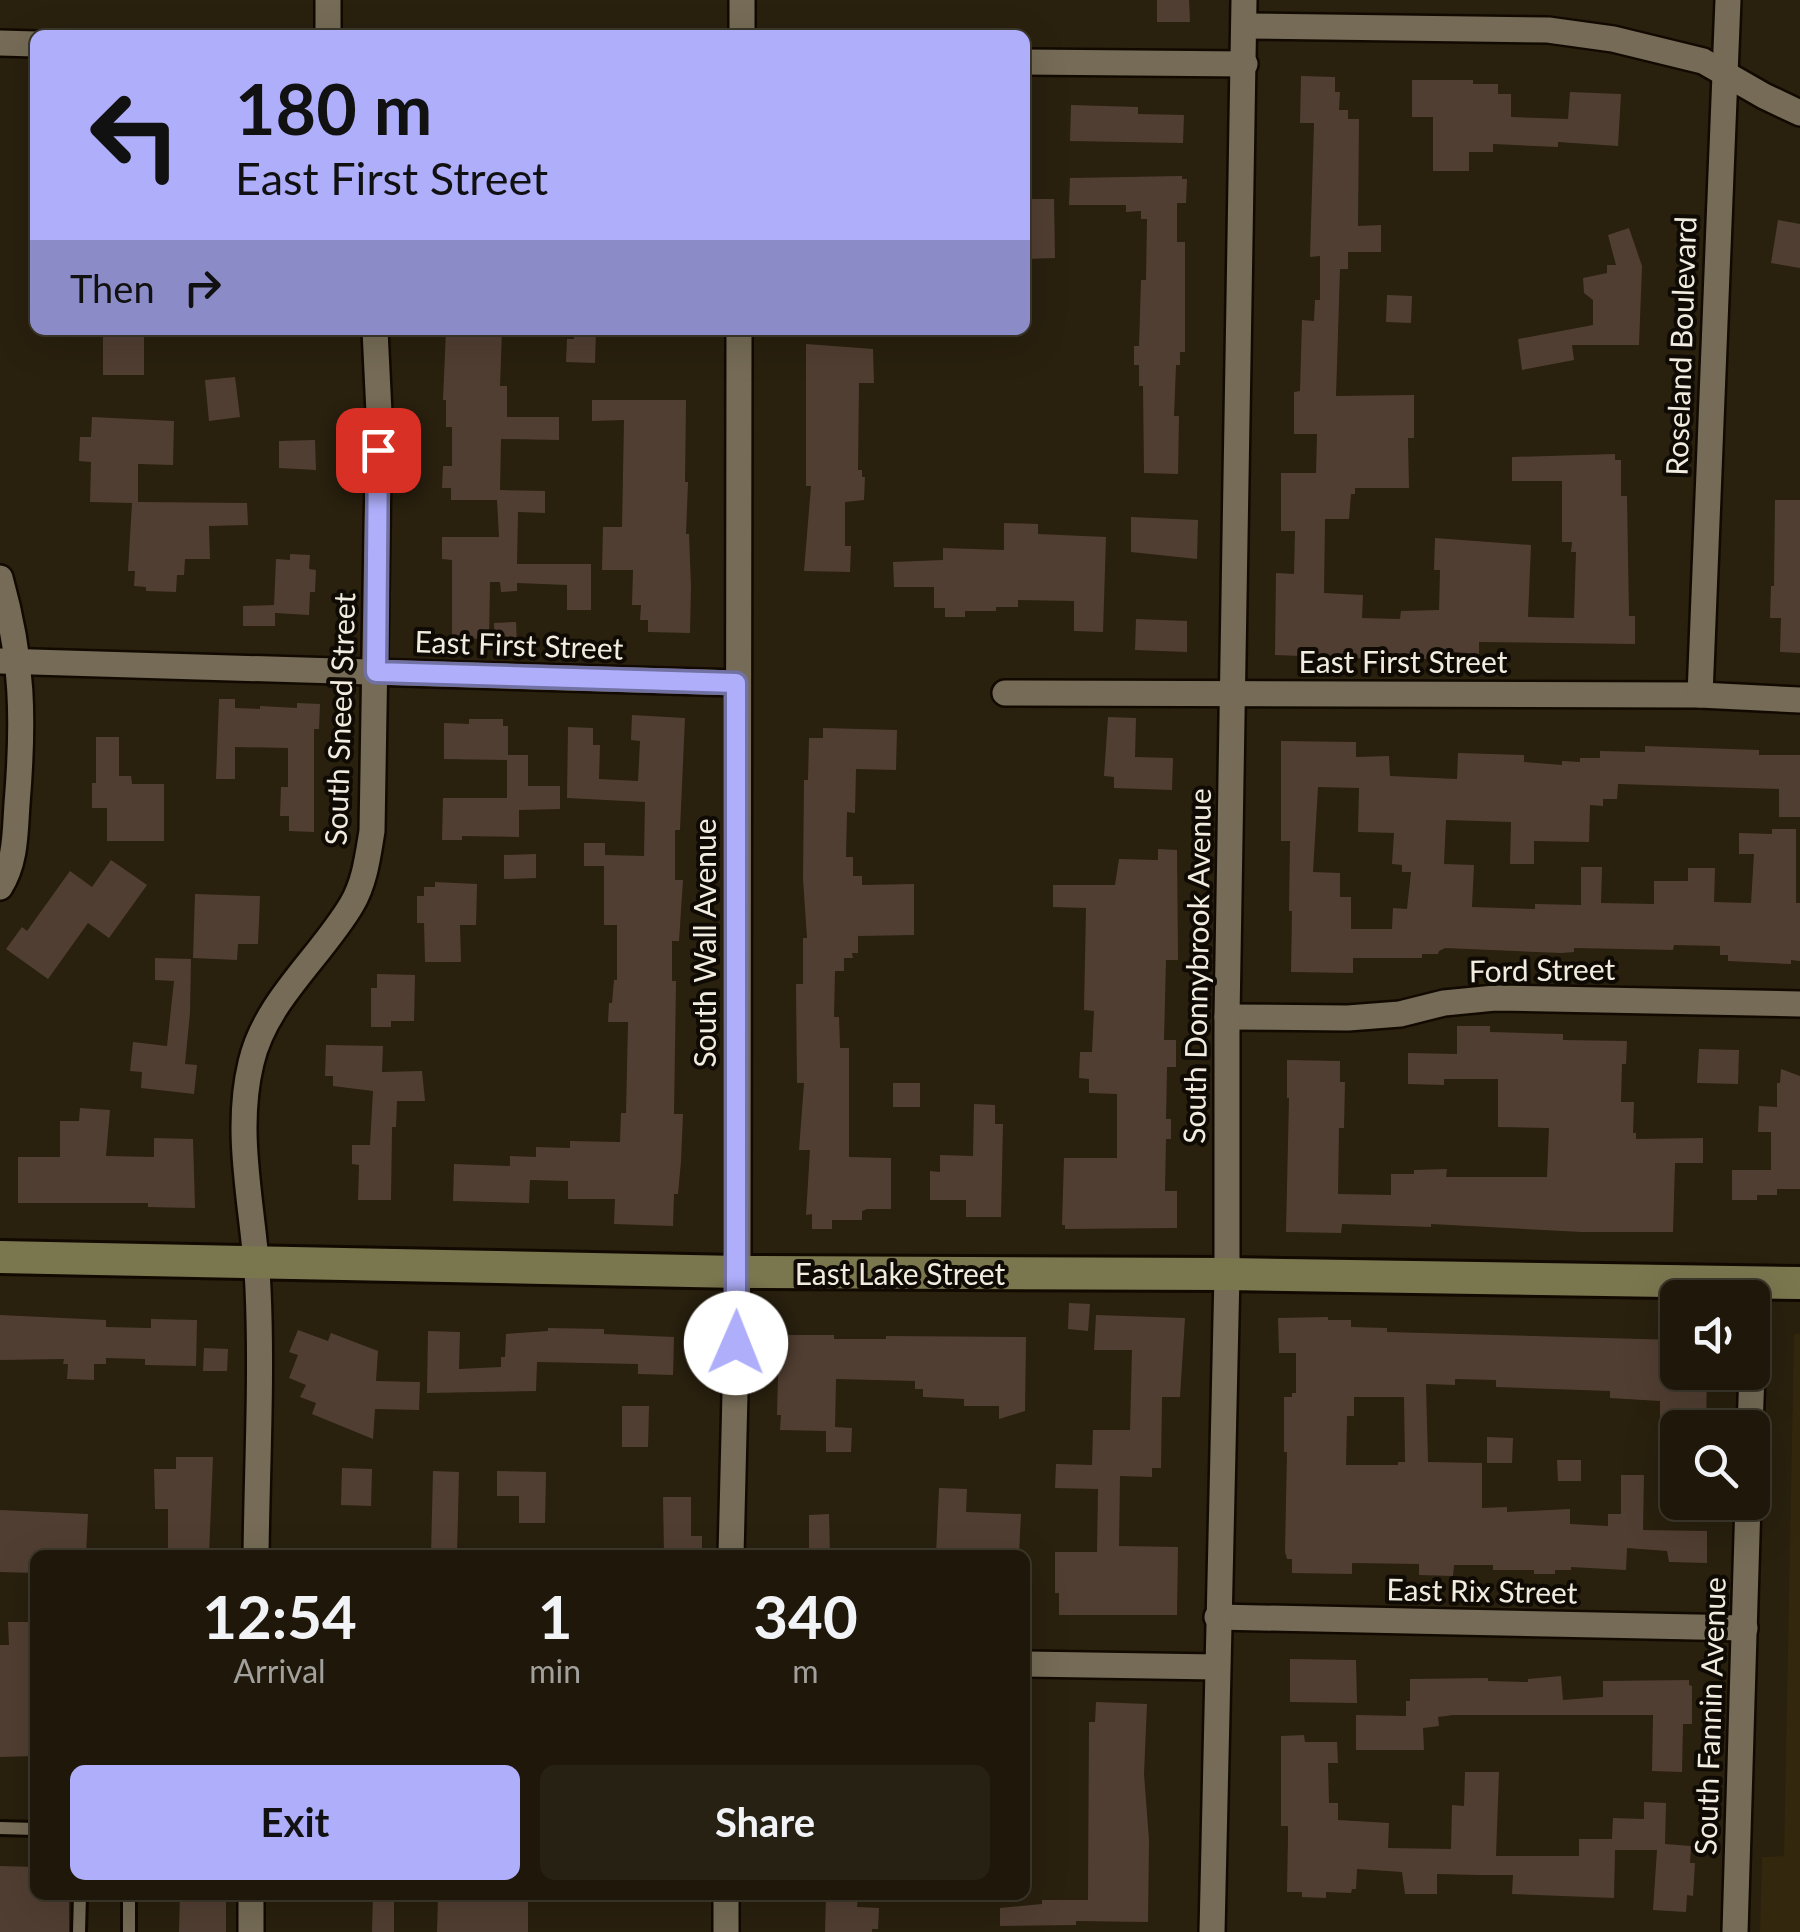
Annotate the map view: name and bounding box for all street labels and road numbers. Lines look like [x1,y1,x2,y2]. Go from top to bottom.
street label: Roseland Boulevard [1657,216,1703,476]
street label: South Sneed Street [317,592,361,846]
street label: East First Street [414,622,624,666]
street label: East First Street [1299,643,1508,679]
street label: South Donnybrook Avenue [1175,788,1217,1144]
street label: South Wall Avenue [686,818,722,1068]
street label: Ford Street [1468,950,1616,988]
street label: East Lake Street [795,1255,1006,1291]
street label: East Rix Street [1386,1570,1578,1610]
street label: South Fannin Avenue [1686,1576,1732,1856]

